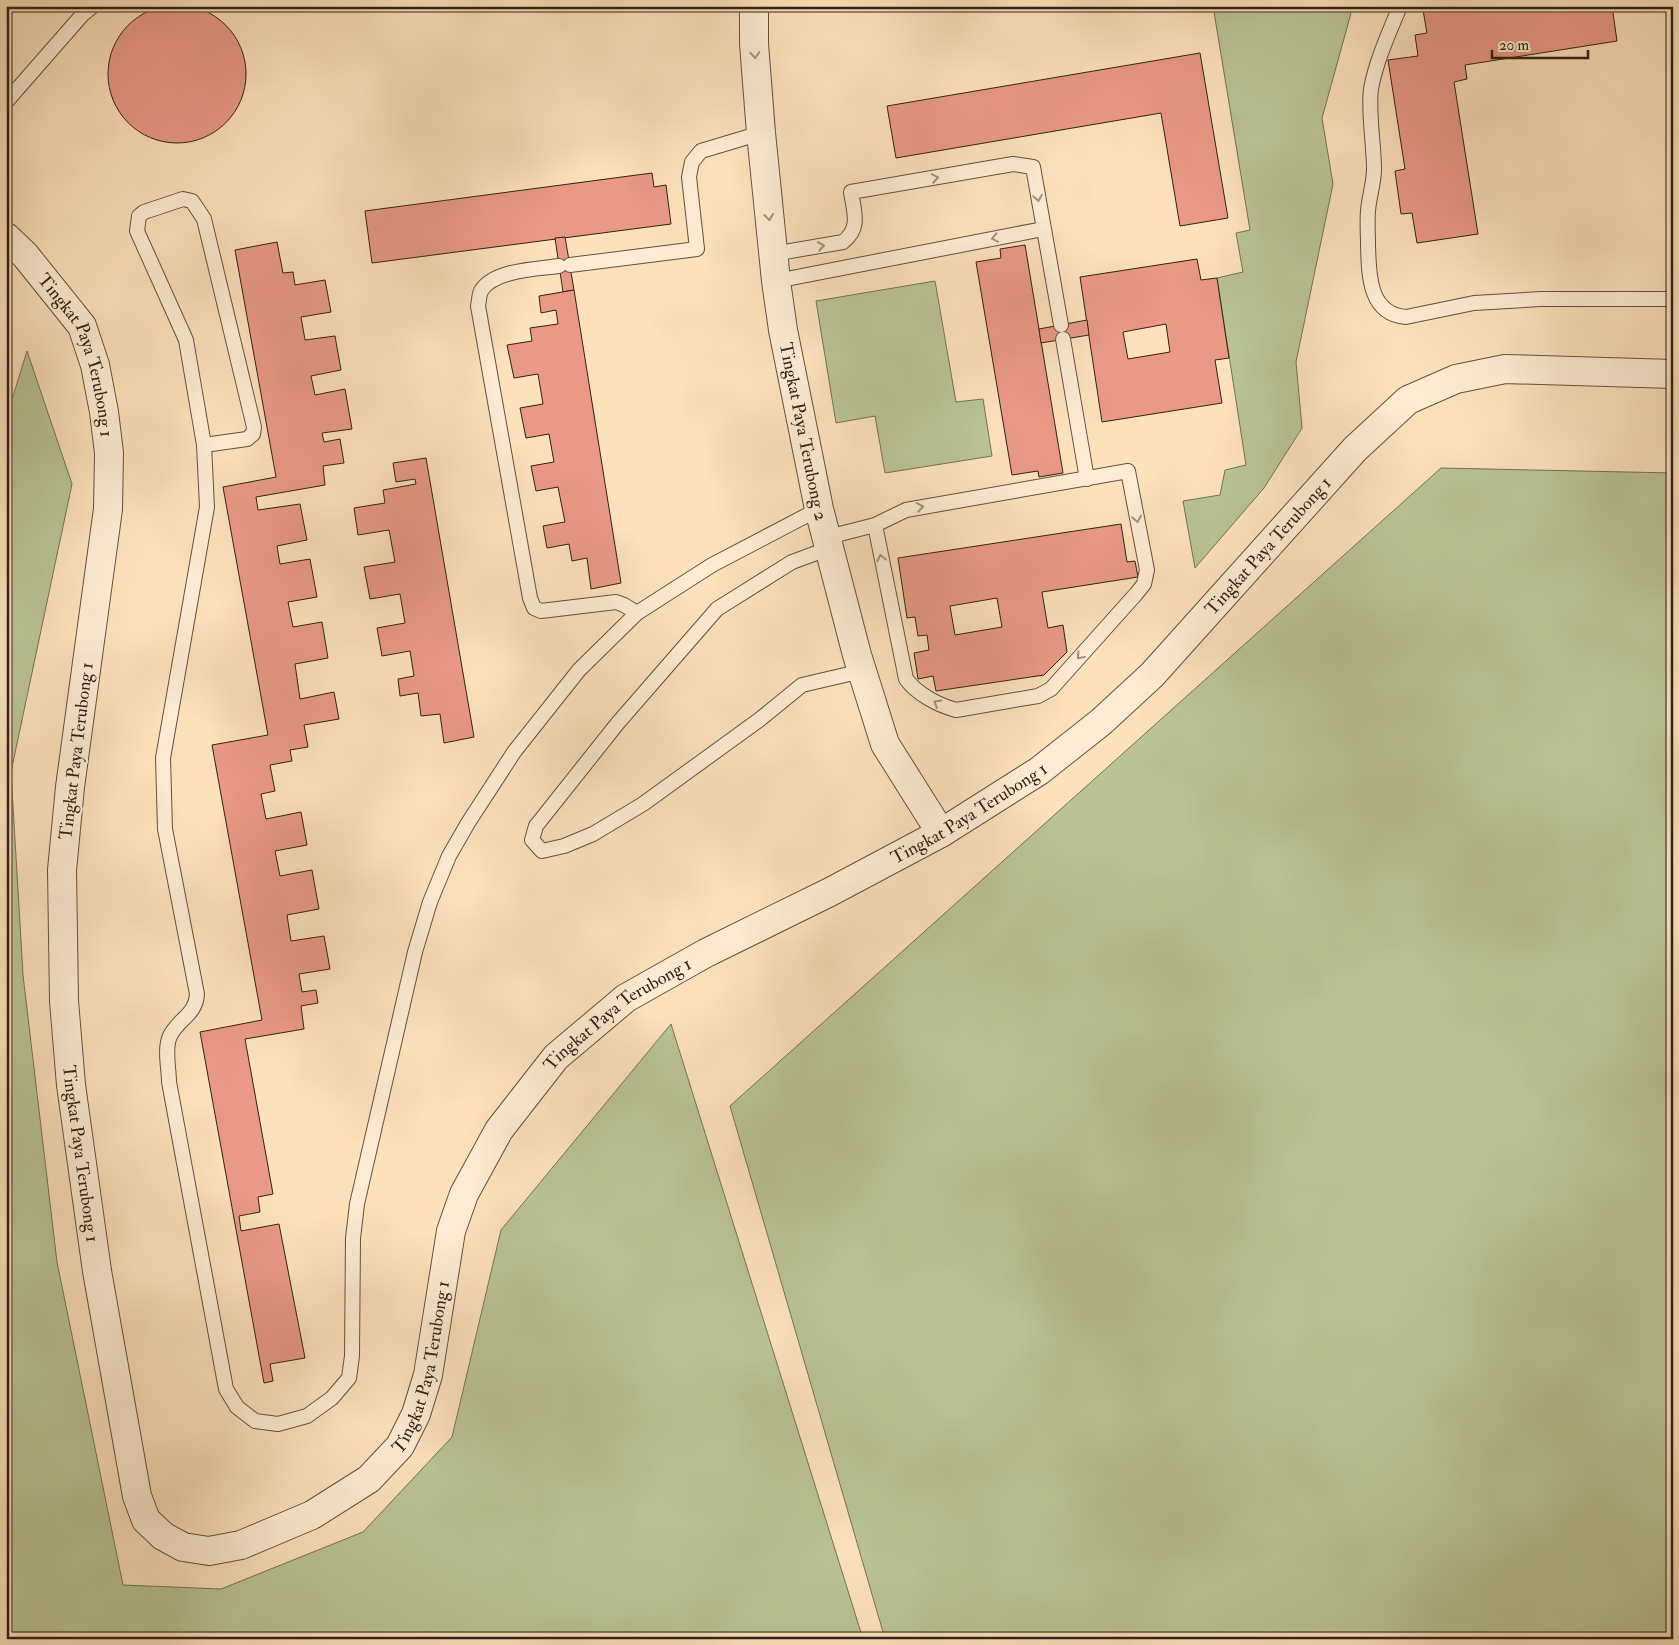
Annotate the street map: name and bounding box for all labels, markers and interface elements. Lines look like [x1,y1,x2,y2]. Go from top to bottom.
scale bar [1492,28,1588,60]
text: 20 m [1499,36,1529,55]
one-way arrow [750,51,761,59]
one-way arrow [931,173,939,183]
one-way arrow [1033,193,1043,202]
one-way arrow [763,213,774,221]
one-way arrow [991,233,1000,243]
one-way arrow [816,241,825,251]
street label: Tingkat Paya Terubong 1 [32,269,118,438]
street label: Tingkat Paya Terubong 2 [774,340,833,523]
street label: Tingkat Paya Terubong 1 [1200,472,1337,620]
one-way arrow [915,503,924,513]
one-way arrow [1131,515,1142,524]
one-way arrow [877,554,887,563]
one-way arrow [1077,651,1086,660]
street label: Tingkat Paya Terubong 1 [54,661,99,841]
one-way arrow [933,699,942,709]
street label: Tingkat Paya Terubong 1 [887,758,1052,870]
street label: Tingkat Paya Terubong 1 [539,953,695,1075]
street label: Tingkat Paya Terubong 1 [57,1064,104,1244]
street label: Tingkat Paya Terubong 1 [387,1279,455,1459]

